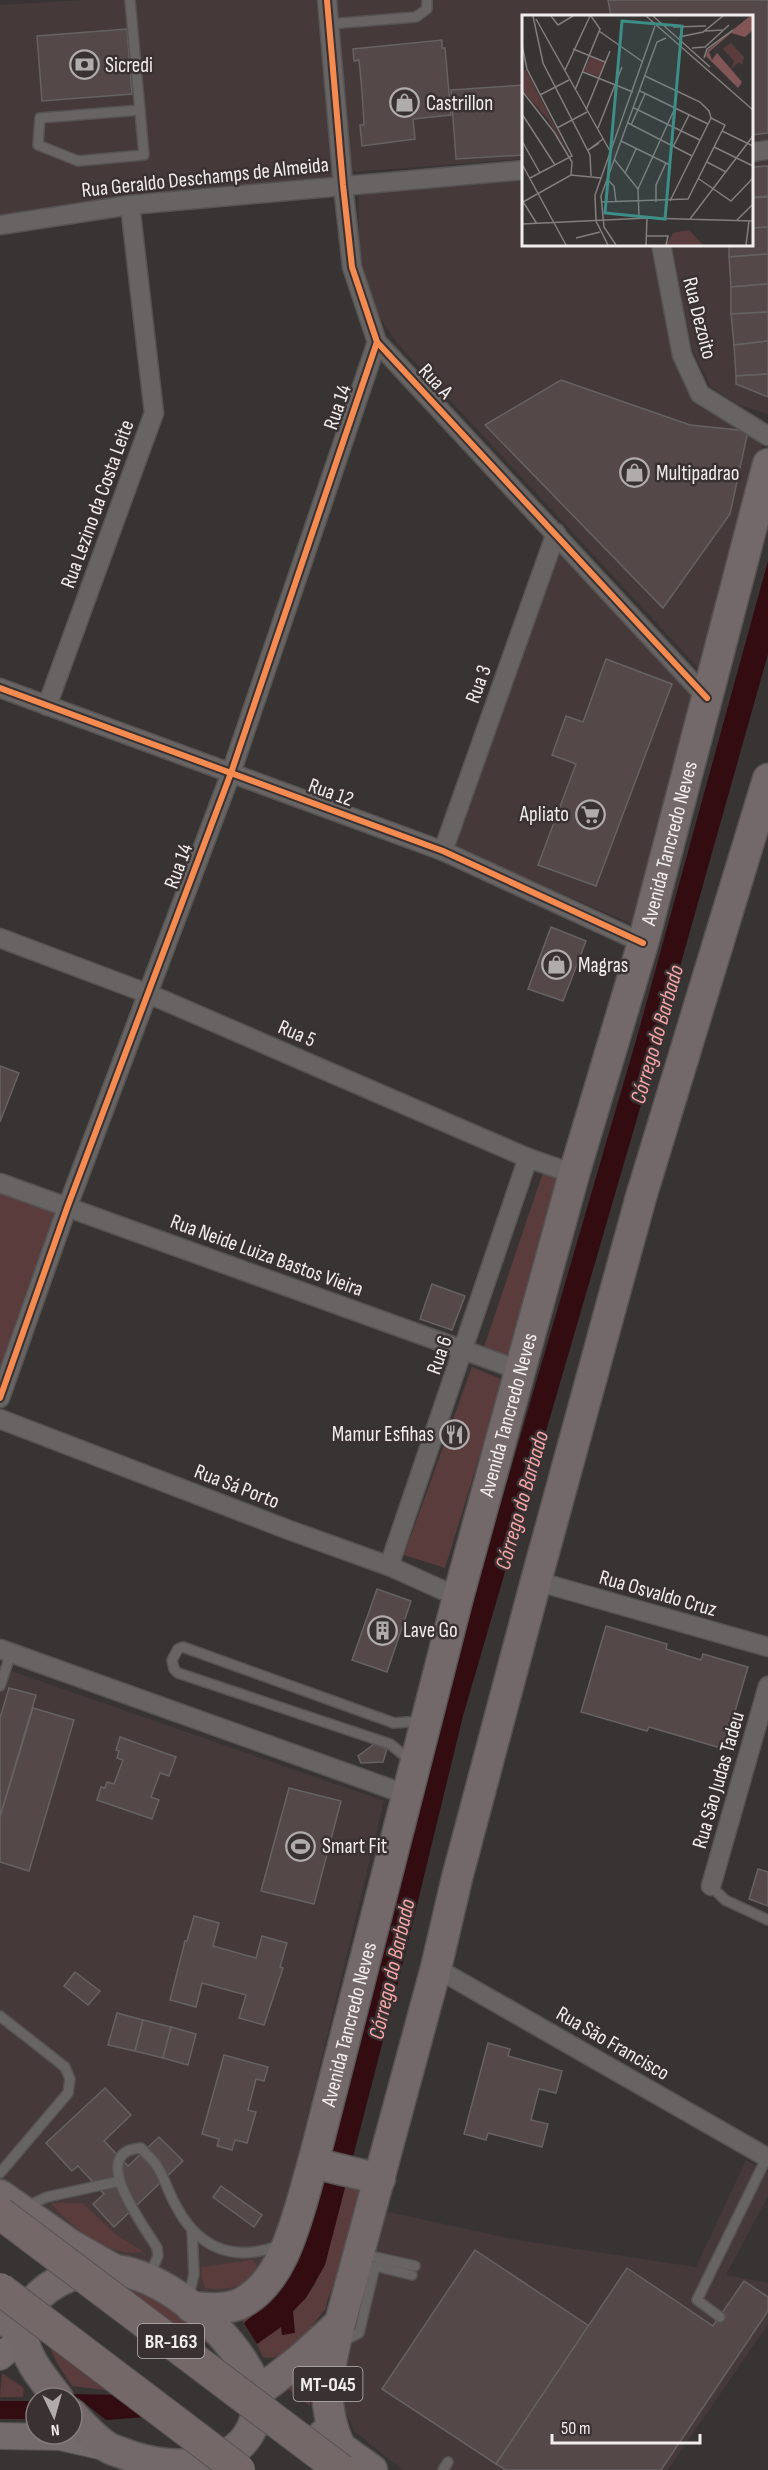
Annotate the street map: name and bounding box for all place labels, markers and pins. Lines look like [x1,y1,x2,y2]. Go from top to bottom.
bank icon: Sicredi [68,49,100,81]
place label: Sicredi [105,53,153,78]
shop icon: Castrillon [389,87,421,119]
place label: Castrillon [426,91,493,116]
shop icon: Multipadrao [619,457,651,489]
place label: Multipadrao [656,461,739,486]
supermarket icon: Apliato [574,798,606,830]
place label: Apliato [519,802,569,827]
shop icon: Magras [541,949,573,981]
place label: Magras [578,953,628,978]
restaurant icon: Mamur Esfihas [439,1418,471,1450]
place label: Mamur Esfihas [332,1422,434,1447]
building icon: Lave Go [366,1614,398,1646]
place label: Lave Go [403,1618,458,1643]
sports icon: Smart Fit [285,1830,317,1862]
place label: Smart Fit [322,1834,387,1859]

